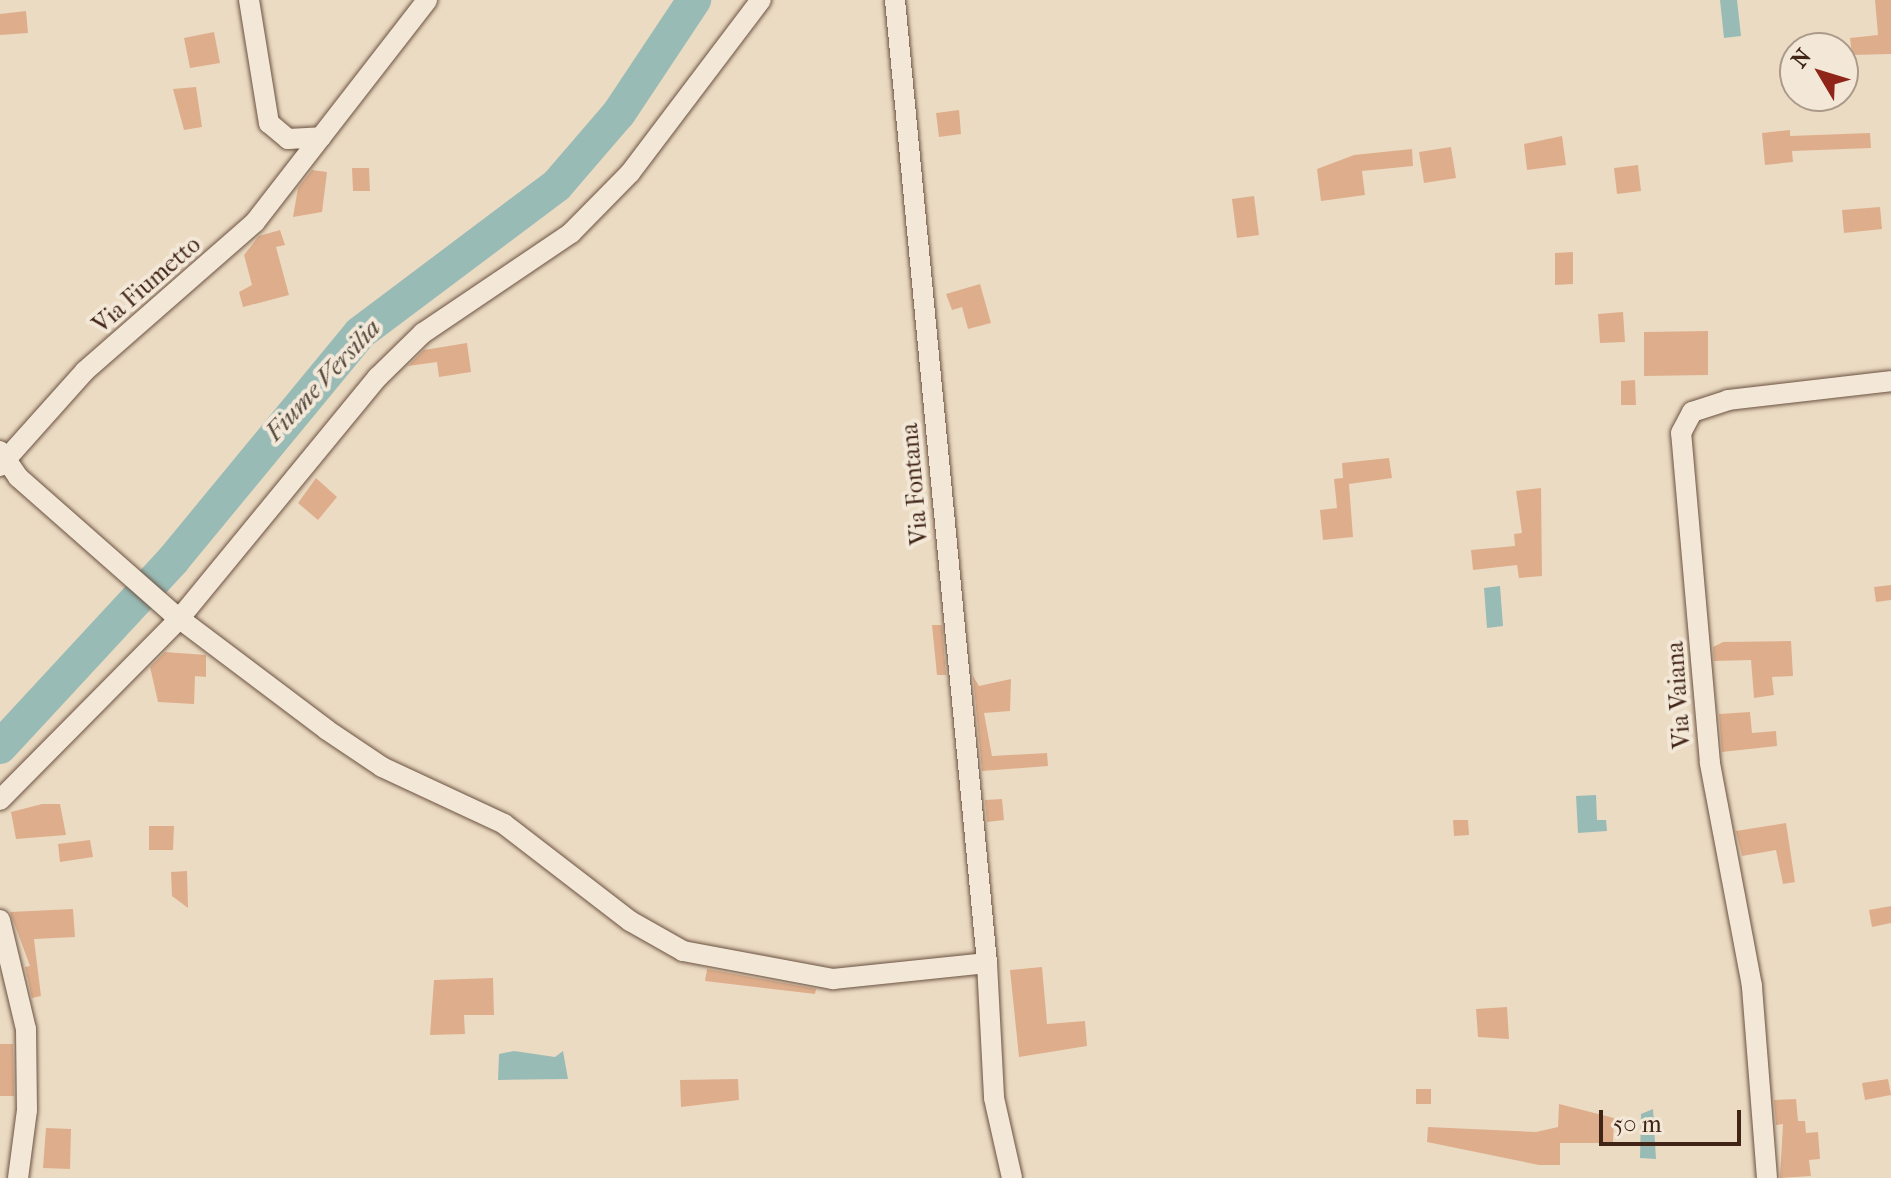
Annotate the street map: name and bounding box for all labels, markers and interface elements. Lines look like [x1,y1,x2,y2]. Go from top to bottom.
north arrow [1779,32,1859,112]
text: N [1786,44,1817,73]
street label: Via Fiumetto [87,230,207,340]
water label: Fiume Versilia [259,313,387,447]
street label: Via Fontana [895,422,935,546]
street label: Via Vaiana [1661,640,1697,750]
scale bar [1603,1094,1745,1144]
text: 50 m [1613,1110,1662,1138]

